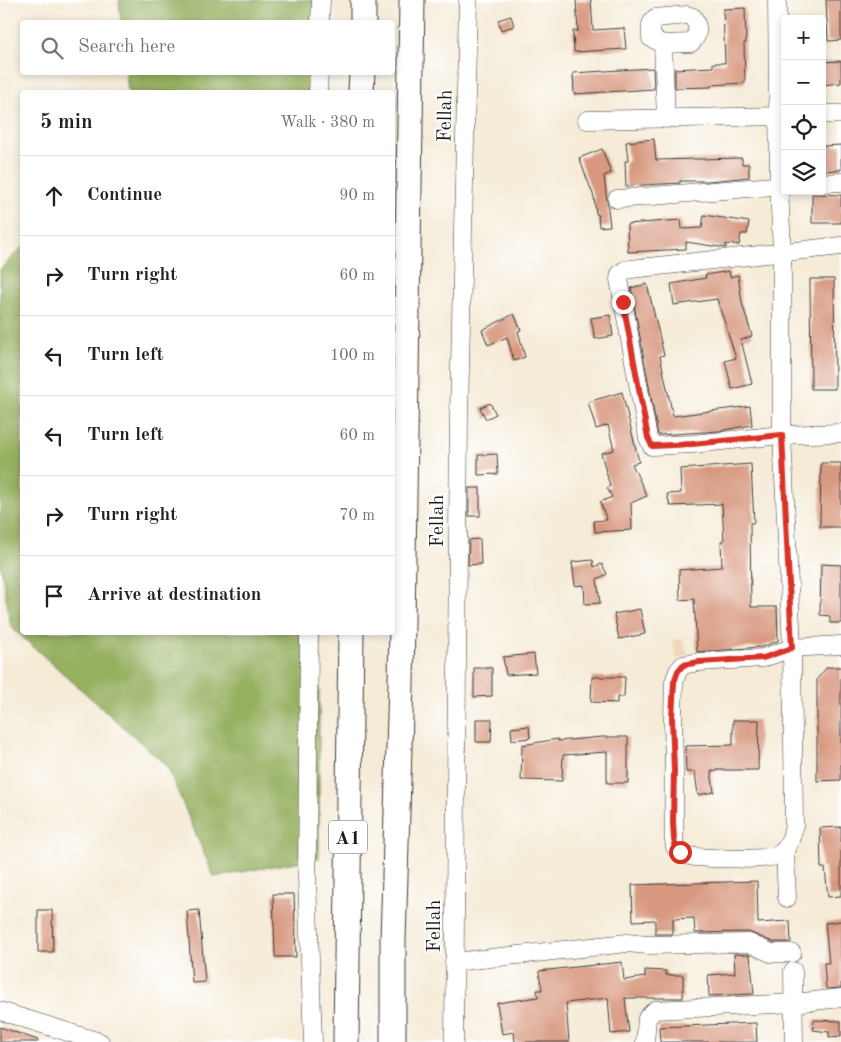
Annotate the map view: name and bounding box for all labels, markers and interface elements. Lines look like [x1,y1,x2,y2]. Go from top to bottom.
map controls [781,15,826,195]
button: + [781,15,826,60]
search box [20,20,395,75]
icon: search [38,34,66,62]
text: Search here [78,38,175,57]
button: − [781,60,826,105]
street label: Fellah [436,89,456,143]
button: locate [781,105,826,150]
text: 5 min [40,112,93,133]
text: Walk · 380 m [280,115,375,131]
button: layers [781,150,826,195]
icon: ahead [40,182,68,210]
text: Continue [87,186,162,205]
text: 90 m [339,188,375,204]
icon: right [40,262,68,290]
text: Turn right [87,266,177,285]
text: 60 m [339,268,375,284]
route end [612,291,635,314]
icon: left [40,342,68,370]
text: Turn left [87,346,164,365]
text: 100 m [330,348,375,364]
icon: left [40,422,68,450]
text: Turn left [87,426,164,445]
text: 60 m [339,428,375,444]
street label: Fellah [428,494,448,547]
icon: right [40,502,68,530]
text: Turn right [87,506,177,525]
text: 70 m [339,508,375,524]
icon: arrive [40,582,68,610]
text: Arrive at destination [87,586,261,605]
road number: A1 [329,820,367,854]
route start [669,841,692,864]
street label: Fellah [425,899,445,952]

